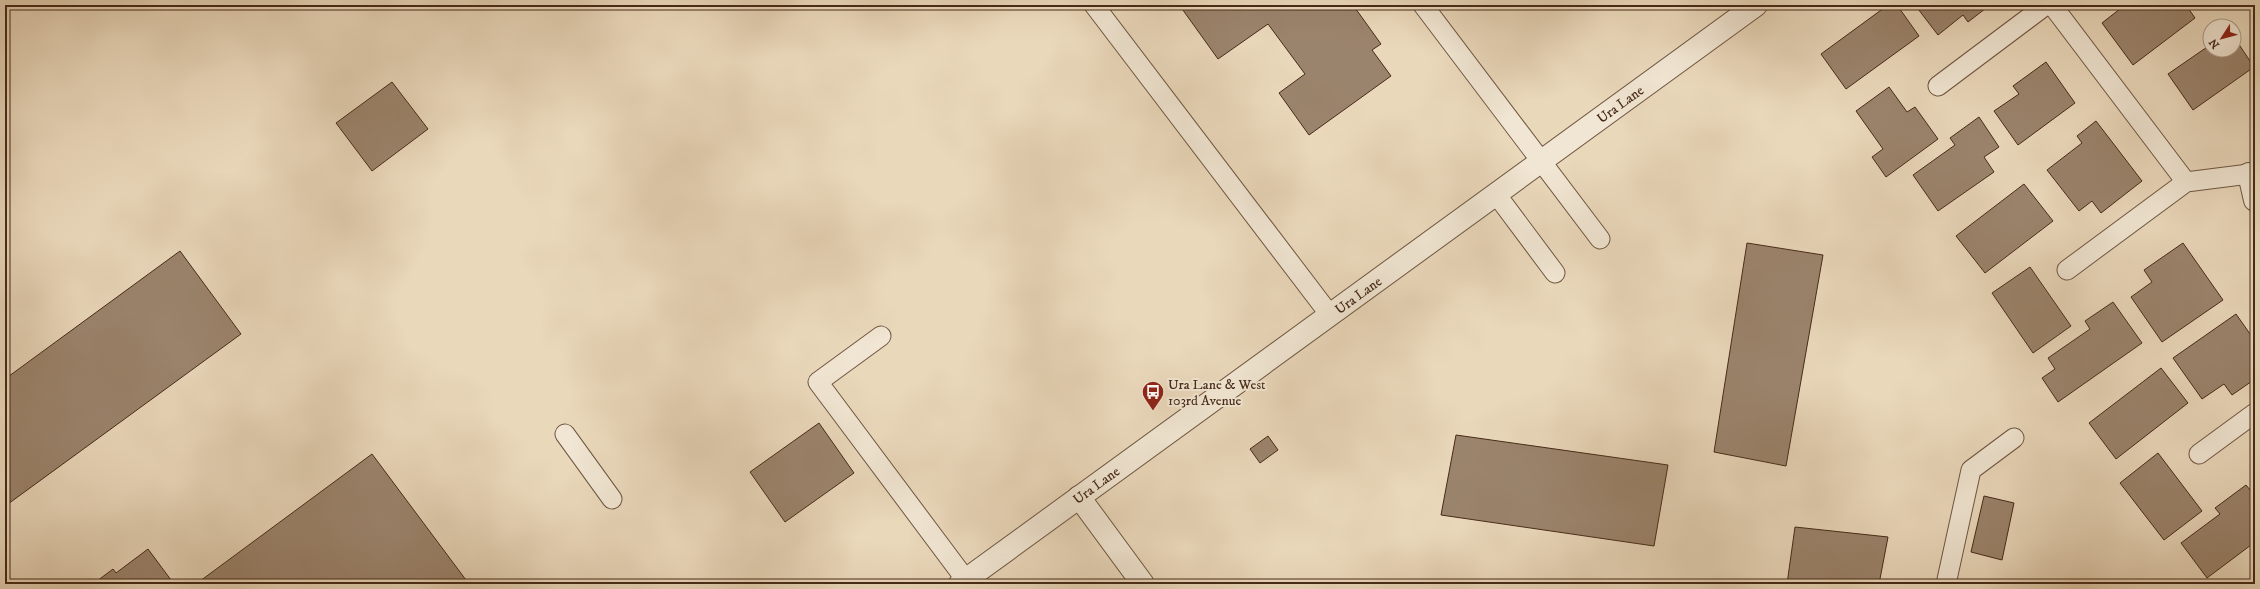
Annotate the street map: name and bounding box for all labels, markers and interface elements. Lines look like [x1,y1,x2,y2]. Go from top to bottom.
north arrow [2202,18,2242,58]
text: N [2206,36,2223,51]
street label: Ura Lane [1594,82,1648,128]
street label: Ura Lane [1332,273,1386,319]
place label: Ura Lane & West 103rd Avenue [1168,376,1266,410]
bus stop icon: Ura Lane & West 103rd Avenue [1140,379,1166,412]
street label: Ura Lane [1070,463,1124,509]

